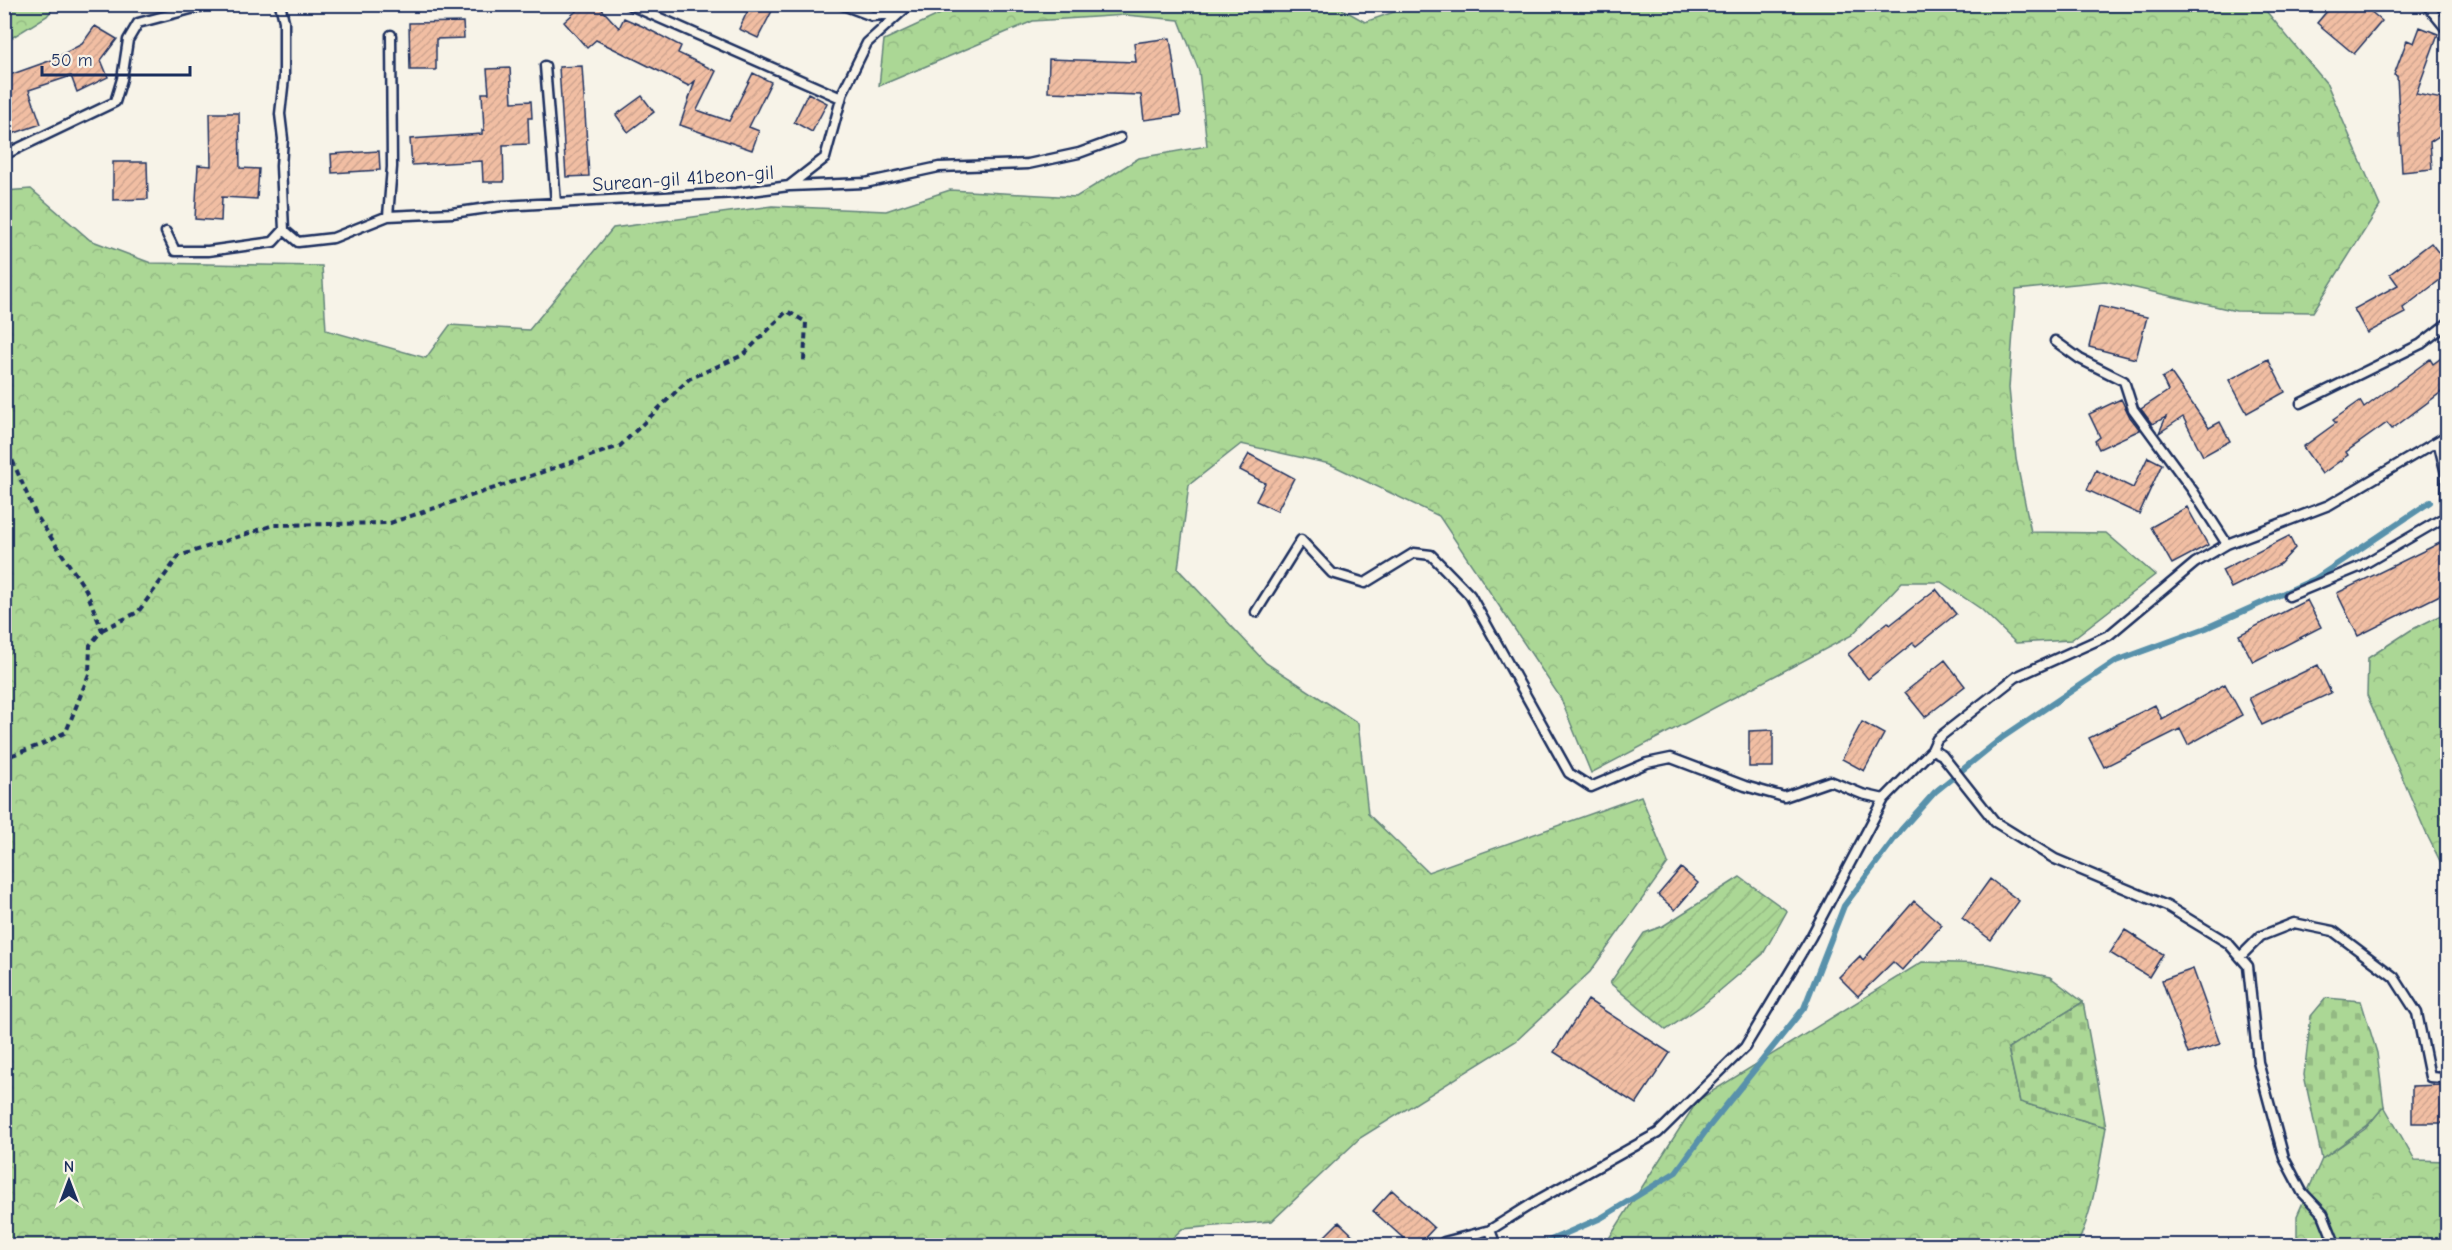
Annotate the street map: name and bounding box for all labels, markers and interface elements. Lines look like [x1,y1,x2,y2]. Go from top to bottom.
scale bar [42,39,190,77]
text: 50 m [51,50,93,71]
street label: Surean-gil 41beon-gil [591,161,775,196]
north arrow [39,1151,99,1211]
text: N [64,1158,74,1176]

